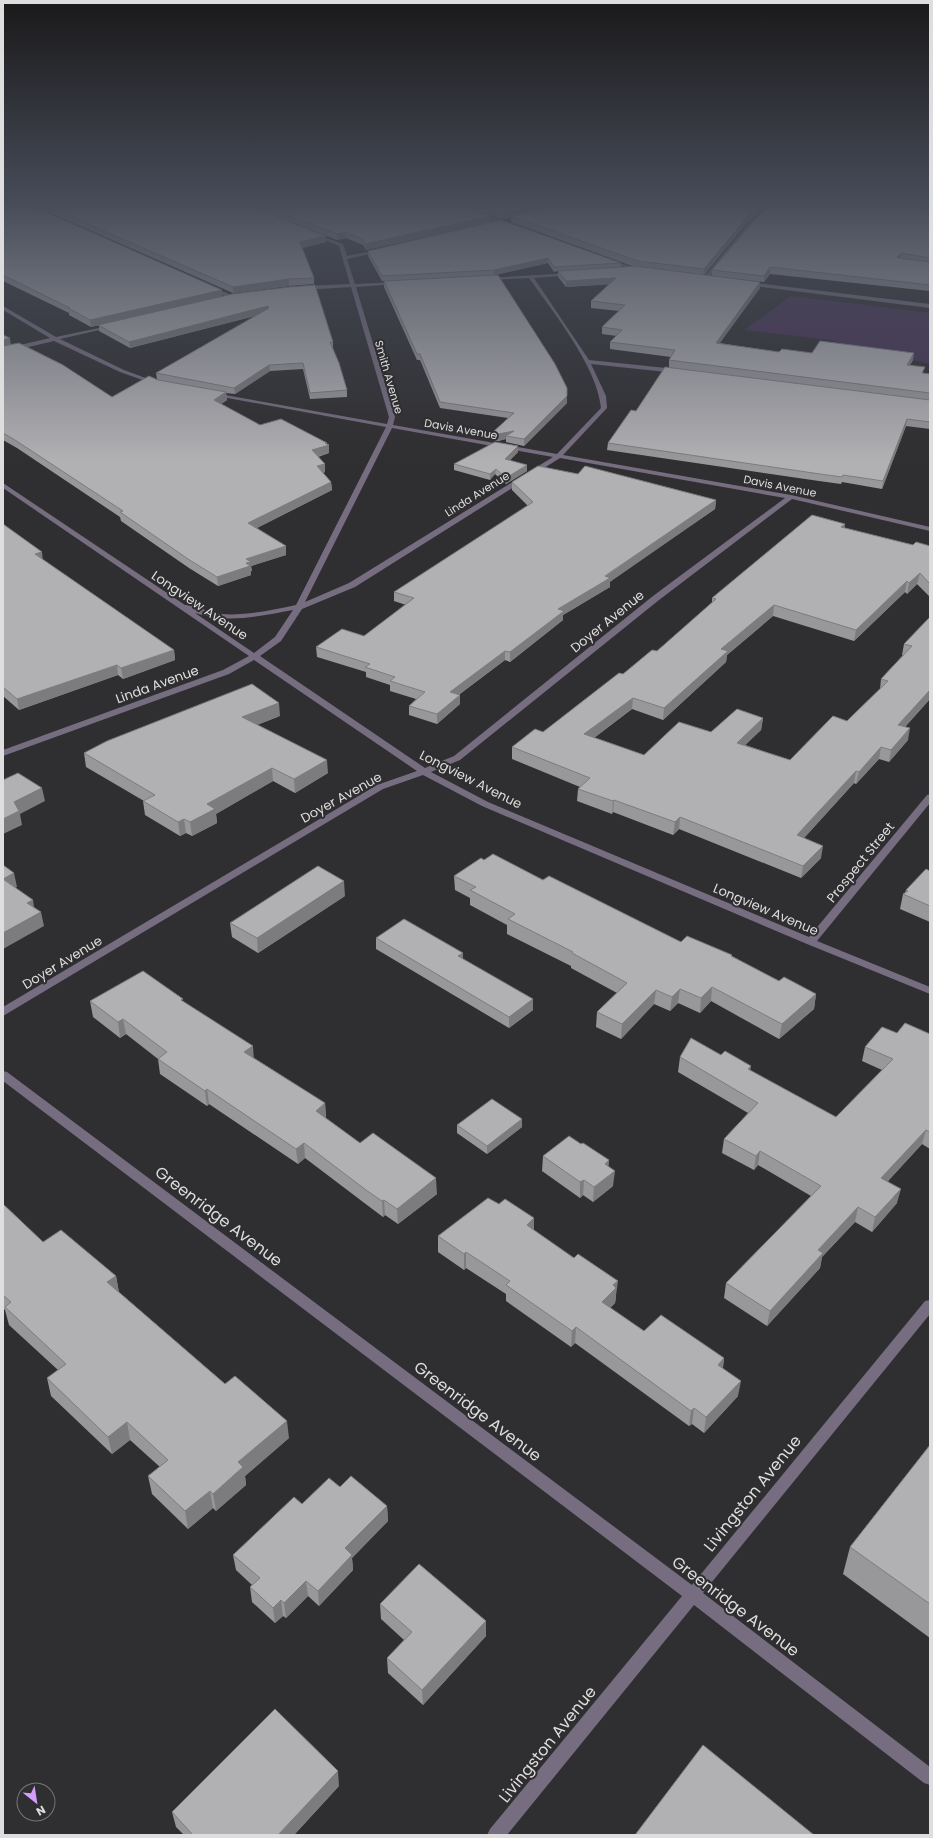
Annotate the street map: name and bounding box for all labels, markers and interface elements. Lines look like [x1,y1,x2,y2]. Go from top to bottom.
street label: Smith Avenue [371,338,407,416]
street label: Davis Avenue [423,415,499,443]
street label: Linda Avenue [442,468,513,520]
street label: Davis Avenue [742,471,818,501]
street label: Longview Avenue [148,566,252,645]
street label: Doyer Avenue [566,586,648,657]
street label: Linda Avenue [113,661,201,708]
street label: Longview Avenue [416,745,525,813]
street label: Doyer Avenue [297,767,385,828]
street label: Prospect Street [822,818,899,907]
street label: Longview Avenue [710,879,821,940]
street label: Doyer Avenue [19,931,106,994]
street label: Greenridge Avenue [150,1161,287,1272]
street label: Greenridge Avenue [409,1356,546,1467]
street label: Livingston Avenue [698,1430,807,1556]
street label: Greenridge Avenue [667,1551,804,1662]
street label: Livingston Avenue [493,1681,602,1807]
north arrow [16,1782,56,1822]
text: N [33,1802,49,1820]

